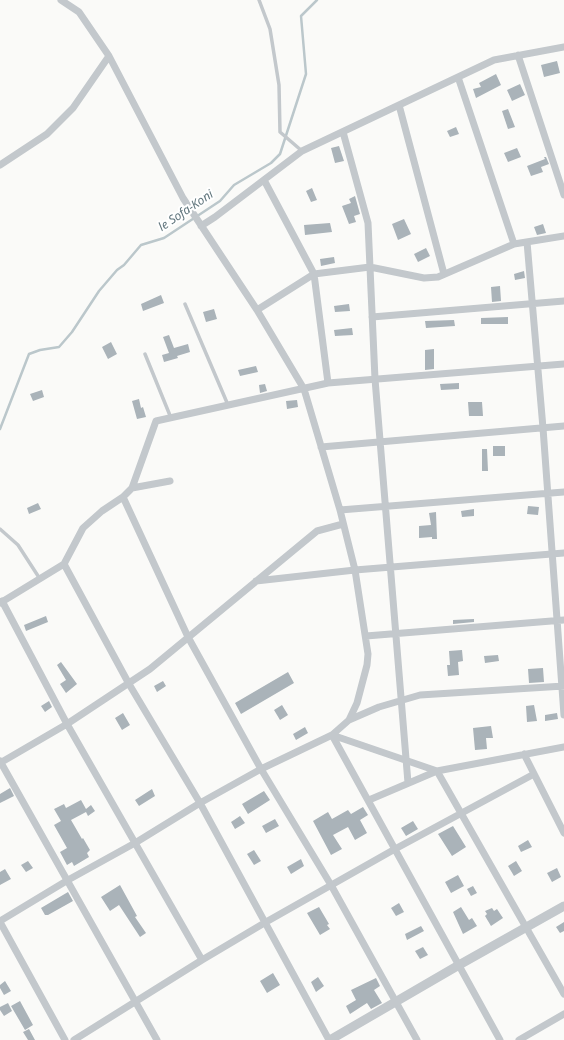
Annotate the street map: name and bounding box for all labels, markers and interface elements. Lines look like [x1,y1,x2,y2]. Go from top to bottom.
water label: le Sofa-Koni [156,187,216,235]

